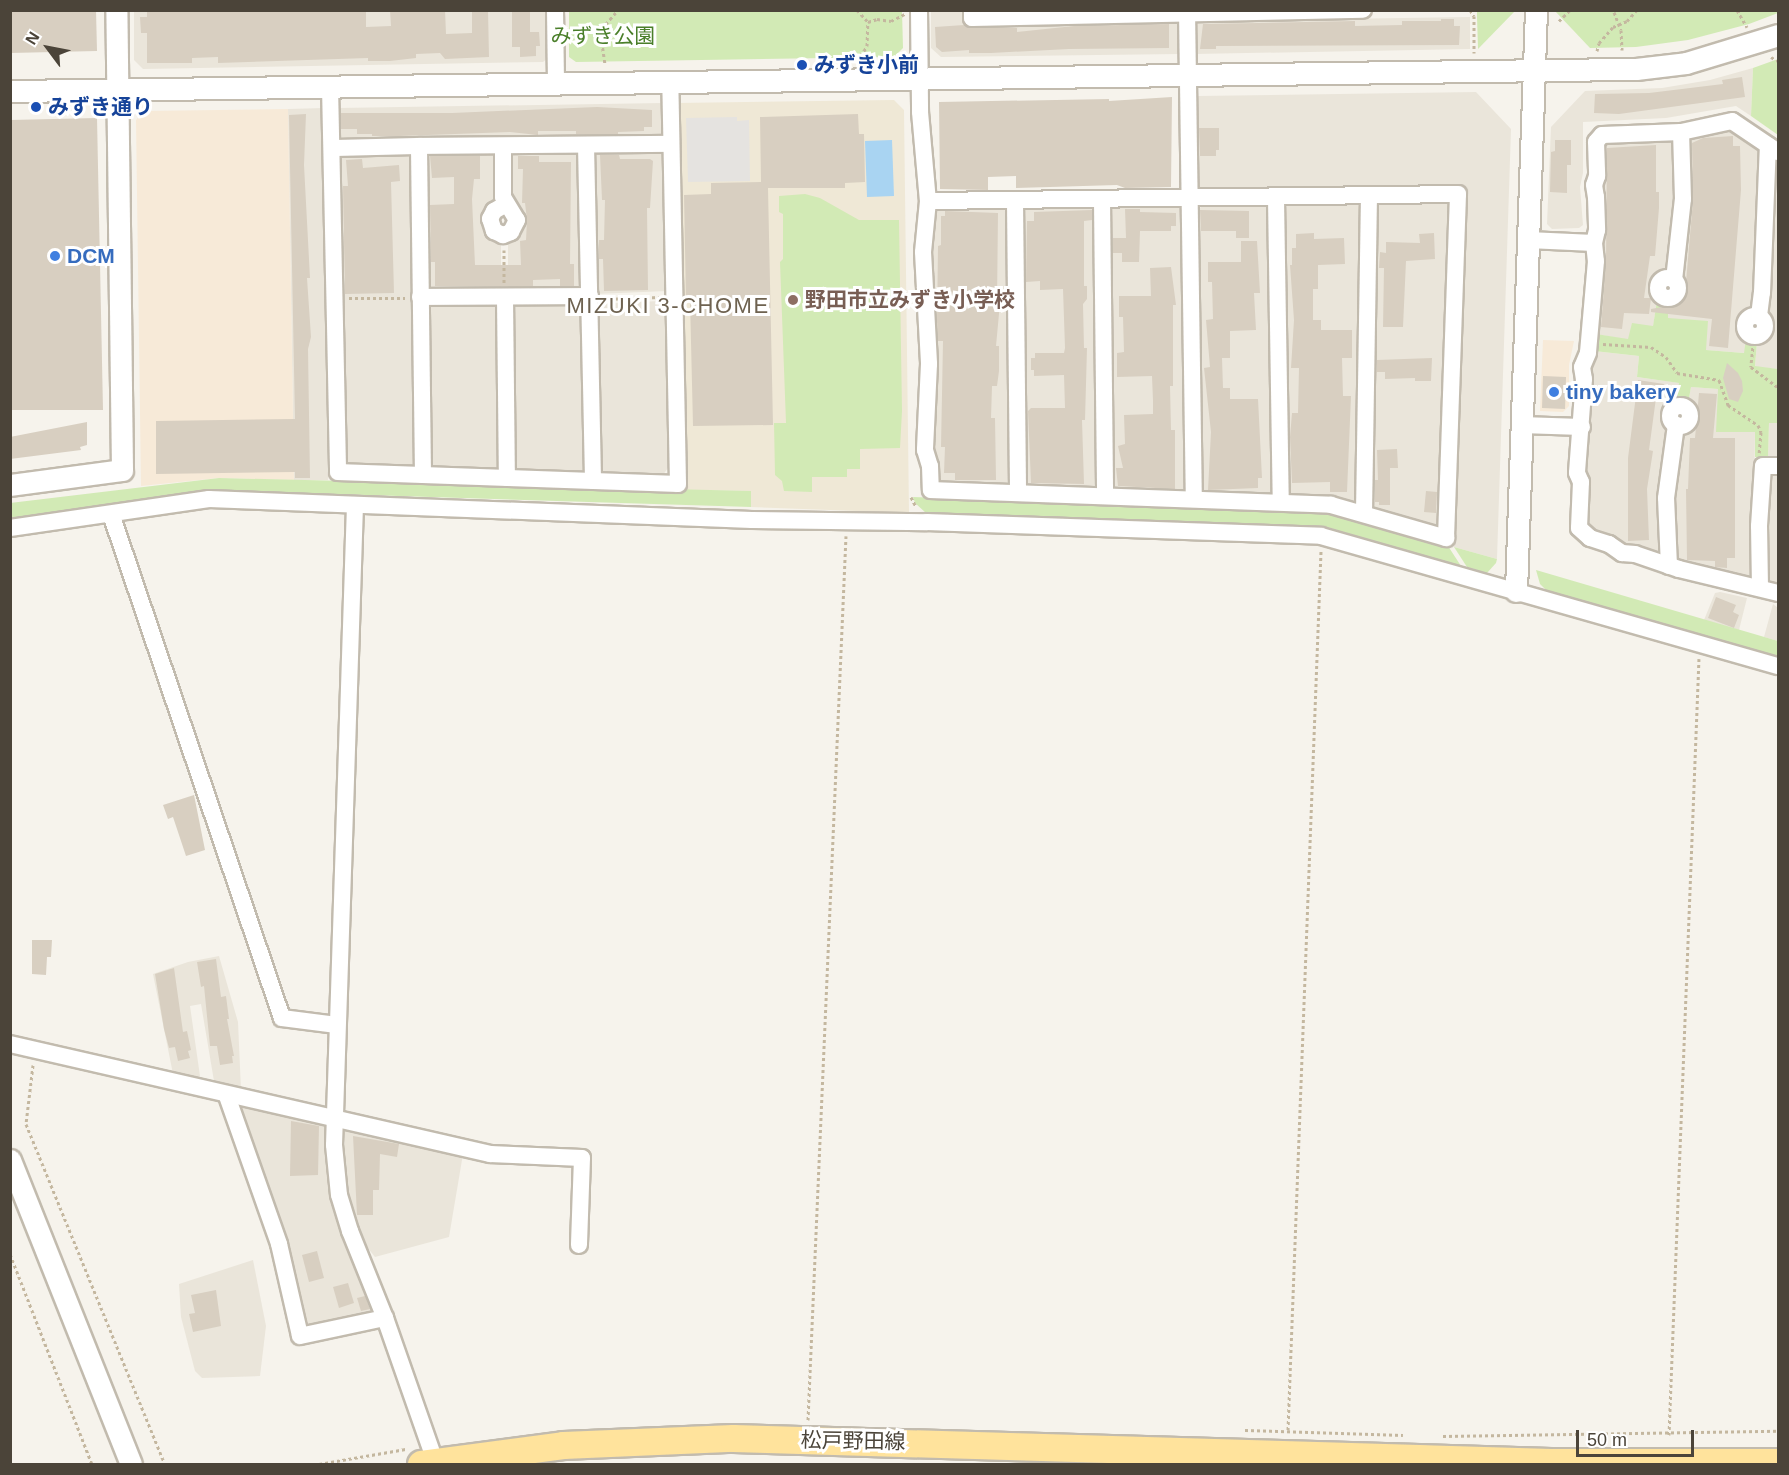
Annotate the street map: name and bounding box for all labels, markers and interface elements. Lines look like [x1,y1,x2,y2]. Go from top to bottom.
north arrow [18,18,78,78]
park label: みずき公園 [551,23,655,49]
text: N [22,29,43,48]
place label: みずき小前 [814,52,919,78]
marker: みずき小前 [795,58,809,72]
place label: みずき通り [48,94,153,120]
marker: みずき通り [29,100,43,114]
place label: DCM [67,243,115,269]
marker: DCM [48,249,62,263]
place label: 野田市立みずき小学校 [805,287,1015,313]
district label: MIZUKI 3-CHOME [566,293,770,319]
marker: 野田市立みずき小学校 [786,293,800,307]
place label: tiny bakery [1566,379,1677,405]
marker: tiny bakery [1547,385,1561,399]
scale bar [1579,1418,1698,1456]
street label: 松戸野田線 [800,1427,906,1455]
text: 50 m [1587,1430,1627,1450]

